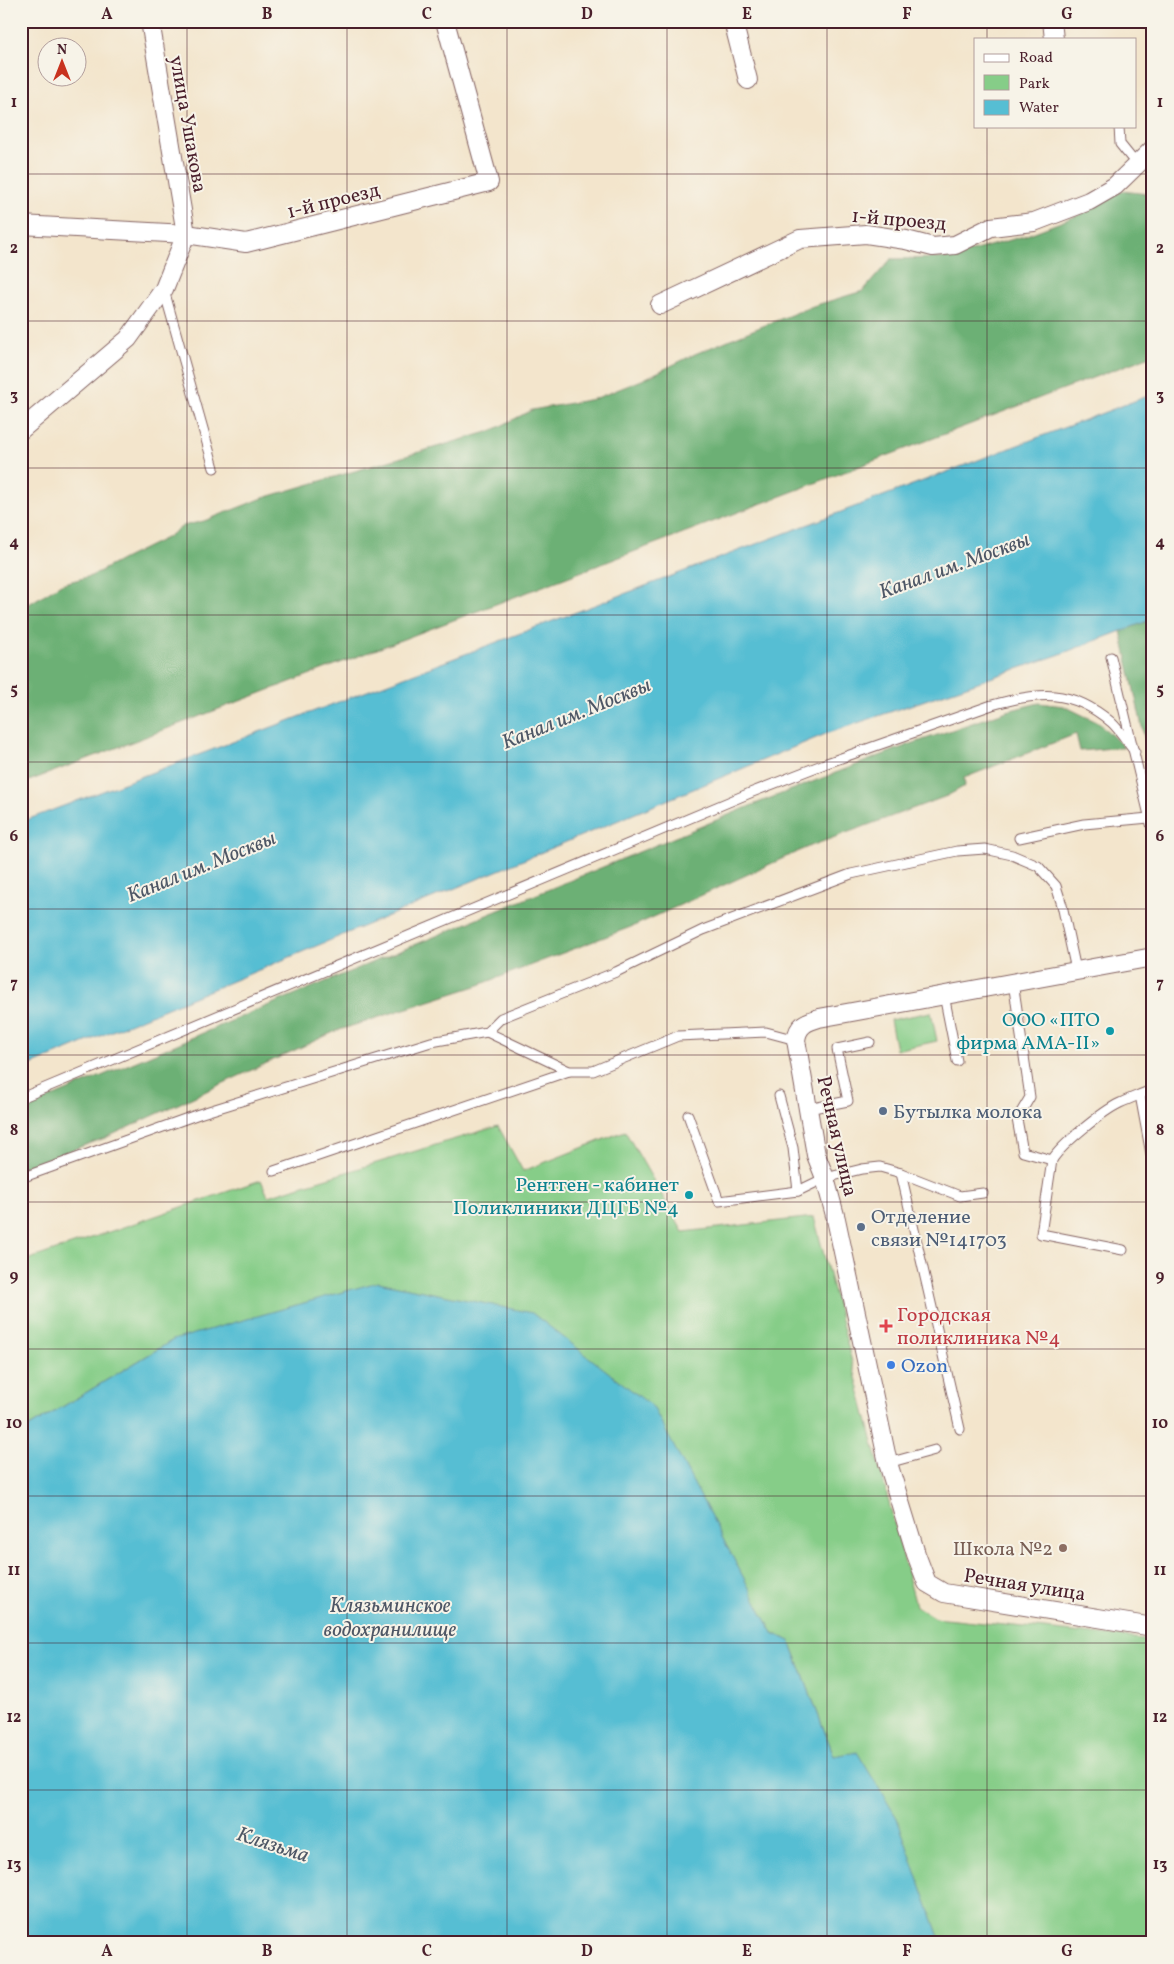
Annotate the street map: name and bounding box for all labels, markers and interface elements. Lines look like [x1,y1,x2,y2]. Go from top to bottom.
text: A [101,4,113,26]
text: B [262,4,273,26]
text: C [422,4,432,26]
text: D [581,4,593,26]
text: E [742,4,752,26]
text: F [902,4,912,26]
text: G [1061,4,1073,26]
north arrow [38,38,88,88]
legend [974,38,1136,128]
text: N [57,41,67,60]
text: Road [1019,48,1053,69]
street label: улица Ушакова [161,53,213,195]
text: Park [1019,74,1050,95]
text: 1 [11,92,17,114]
text: 1 [1157,92,1163,114]
text: Water [1019,98,1059,119]
street label: 1-й проезд [284,177,383,227]
street label: 1-й проезд [850,203,947,239]
text: 2 [10,238,18,260]
text: 2 [1156,238,1164,260]
text: 3 [10,385,18,407]
text: 3 [1156,385,1164,407]
water label: Канал им. Москвы [875,526,1034,607]
text: 4 [9,532,19,554]
text: 4 [1155,532,1165,554]
water label: Канал им. Москвы [498,671,656,758]
text: 5 [10,679,18,701]
text: 5 [1156,679,1164,701]
water label: Канал им. Москвы [123,824,281,911]
text: 6 [10,826,19,848]
text: 6 [1156,826,1165,848]
text: 7 [10,973,18,995]
text: 7 [1156,973,1164,995]
place label: ООО «ПТО фирма АМА-II» [956,1007,1100,1058]
marker: ООО «ПТО фирма АМА-II» [1104,1025,1116,1037]
street label: Речная улица [809,1073,864,1200]
place label: Бутылка молока [893,1099,1042,1127]
marker: Бутылка молока [877,1105,889,1117]
text: 8 [10,1120,18,1142]
text: 8 [1156,1120,1164,1142]
place label: Рентген - кабинет Поликлиники ДЦГБ №4 [453,1172,679,1223]
marker: Рентген - кабинет Поликлиники ДЦГБ №4 [683,1189,695,1201]
place label: Отделение связи №141703 [871,1204,1007,1255]
marker: Отделение связи №141703 [855,1221,867,1233]
text: 9 [10,1266,19,1288]
text: 9 [1156,1266,1165,1288]
place label: Городская поликлиника №4 [897,1302,1060,1353]
marker: Городская поликлиника №4 [879,1319,893,1333]
place label: Ozon [901,1353,948,1381]
marker: Ozon [885,1359,897,1371]
text: 10 [6,1413,22,1435]
text: 10 [1152,1413,1168,1435]
place label: Школа №2 [953,1536,1053,1564]
marker: Школа №2 [1057,1542,1069,1554]
text: 11 [8,1560,20,1582]
text: 11 [1154,1560,1166,1582]
street label: Речная улица [962,1563,1088,1609]
water label: Клязьминское водохранилище [324,1592,457,1645]
text: 12 [7,1707,21,1729]
text: 12 [1153,1707,1167,1729]
water label: Клязьма [233,1820,313,1871]
text: 13 [7,1854,21,1876]
text: 13 [1153,1854,1167,1876]
text: A [101,1941,113,1963]
text: B [262,1941,273,1963]
text: C [422,1941,432,1963]
text: D [581,1941,593,1963]
text: E [742,1941,752,1963]
text: F [902,1941,912,1963]
text: G [1061,1941,1073,1963]

